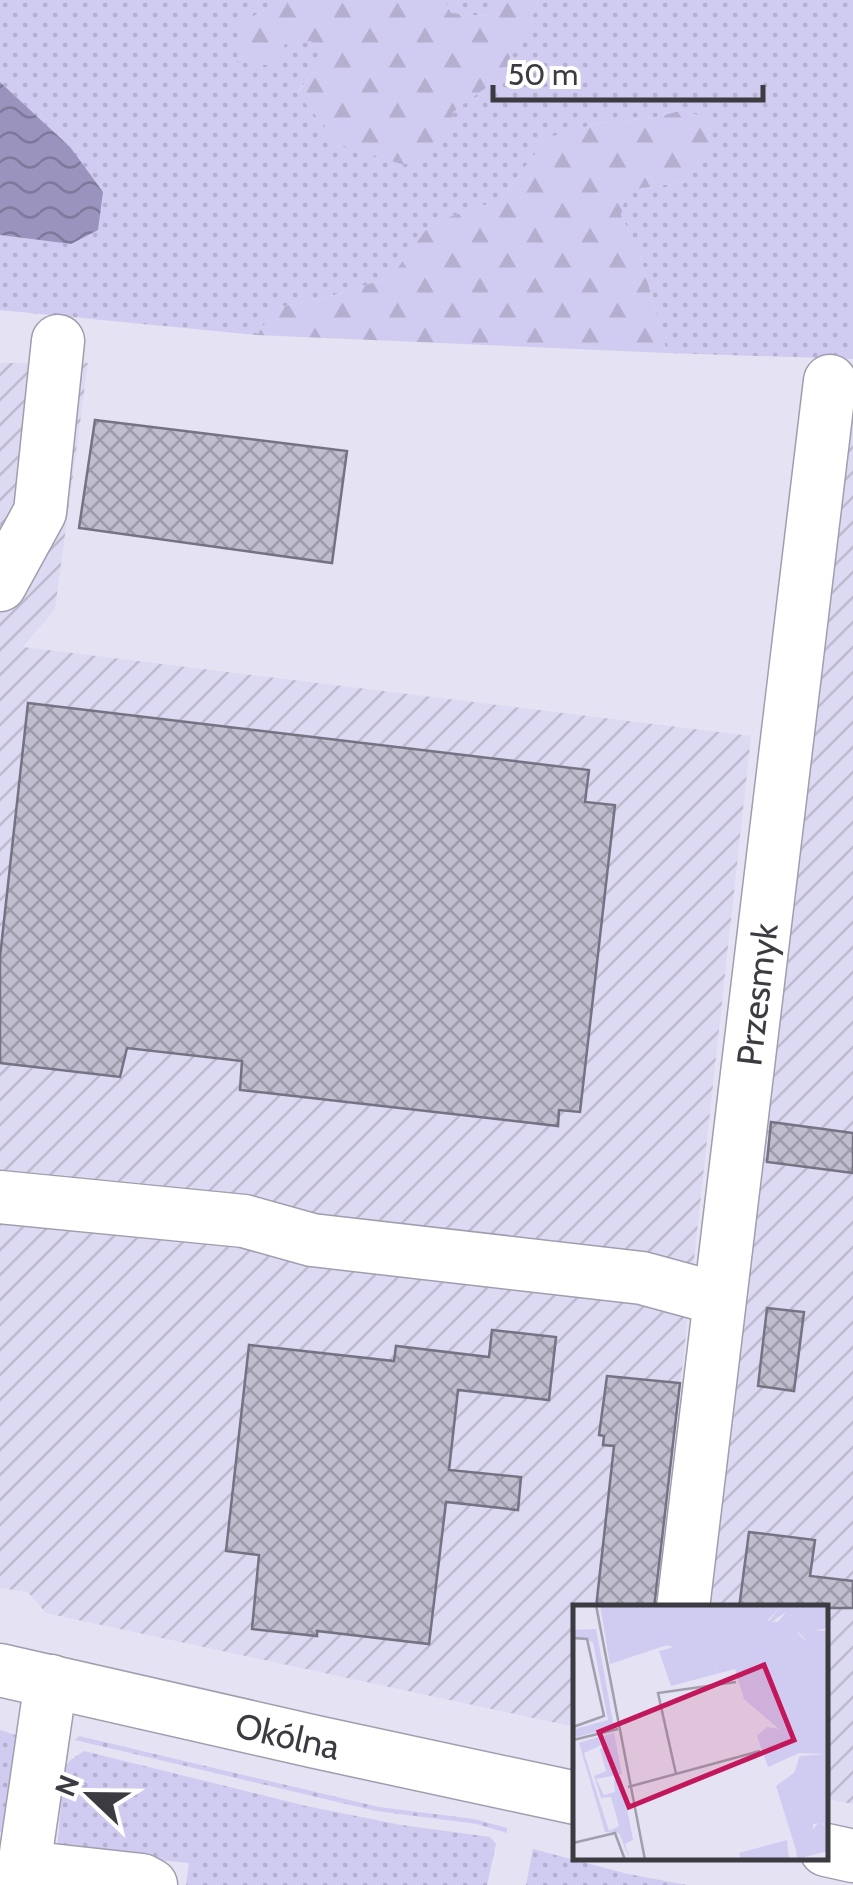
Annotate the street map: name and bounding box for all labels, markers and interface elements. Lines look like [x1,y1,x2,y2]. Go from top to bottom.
scale bar [493,40,763,102]
text: 50 m [508,56,578,93]
street label: Przesmyk [727,921,786,1068]
inset map [573,1605,828,1860]
street label: Okólna [231,1703,344,1768]
north arrow [40,1745,140,1845]
text: N [47,1770,86,1801]

